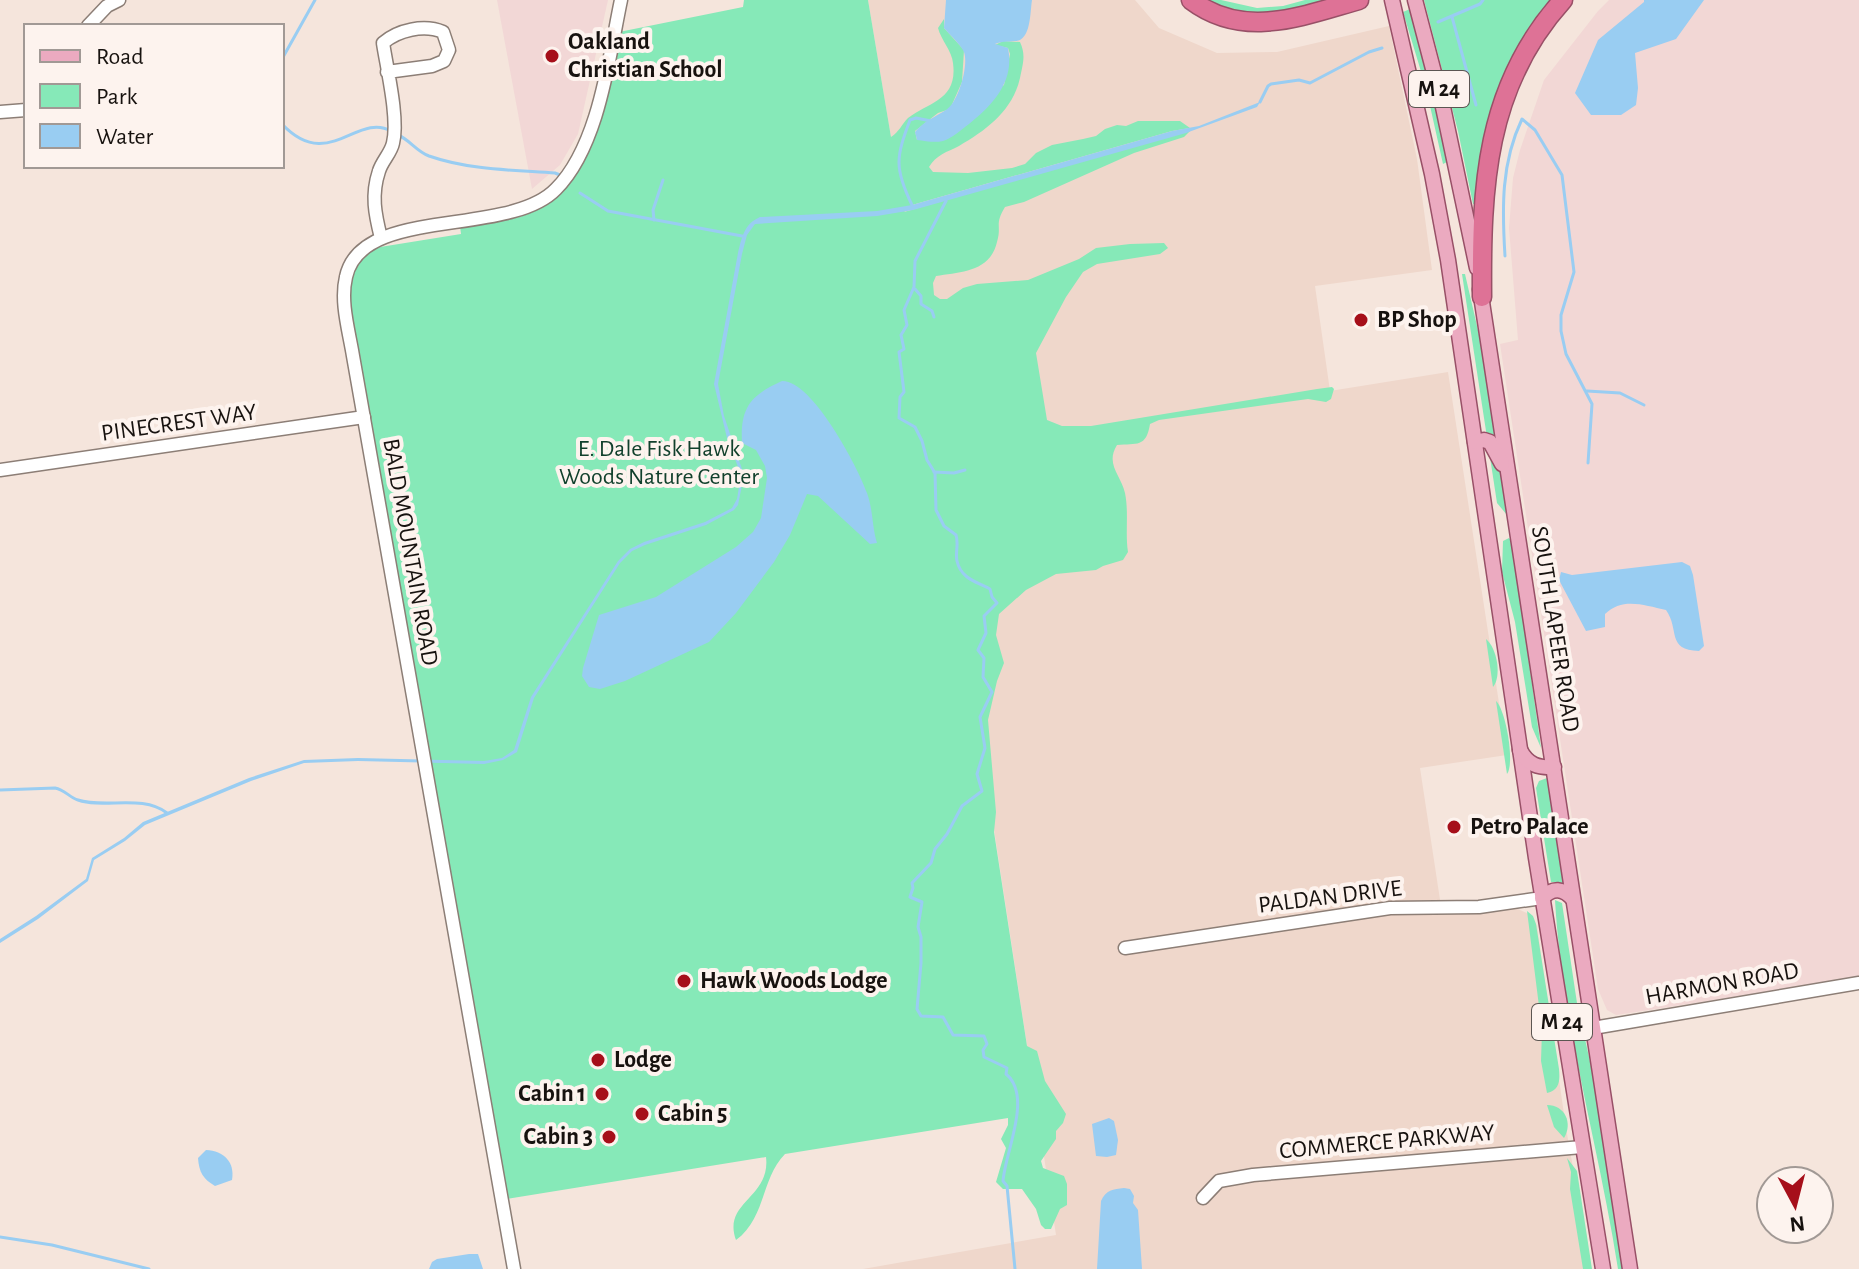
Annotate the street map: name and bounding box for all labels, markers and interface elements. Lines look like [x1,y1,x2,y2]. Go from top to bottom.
legend [24,24,284,168]
place label: Oakland Christian School [568,30,723,82]
text: Road [96,45,144,69]
marker: Oakland Christian School [543,47,561,65]
road number: M 24 [1409,71,1469,107]
text: Park [96,85,137,109]
text: Water [96,125,154,149]
place label: BP Shop [1377,308,1457,332]
marker: BP Shop [1352,311,1370,329]
street label: PINECREST WAY [100,400,259,446]
street label: BALD MOUNTAIN ROAD [378,437,442,667]
park label: E. Dale Fisk Hawk Woods Nature Center [559,437,759,489]
street label: SOUTH LAPEER ROAD [1527,524,1583,734]
place label: Petro Palace [1470,815,1589,839]
marker: Petro Palace [1445,818,1463,836]
street label: PALDAN DRIVE [1257,876,1404,918]
street label: HARMON ROAD [1643,959,1801,1009]
place label: Hawk Woods Lodge [700,969,888,993]
marker: Hawk Woods Lodge [675,972,693,990]
road number: M 24 [1532,1004,1592,1040]
place label: Lodge [614,1048,672,1072]
marker: Lodge [589,1051,607,1069]
place label: Cabin 1 [518,1082,586,1106]
marker: Cabin 1 [593,1085,611,1103]
place label: Cabin 5 [658,1102,727,1126]
marker: Cabin 5 [633,1105,651,1123]
street label: COMMERCE PARKWAY [1278,1121,1496,1163]
place label: Cabin 3 [524,1125,593,1149]
marker: Cabin 3 [600,1128,618,1146]
north arrow [1755,1165,1835,1245]
text: N [1788,1212,1806,1236]

